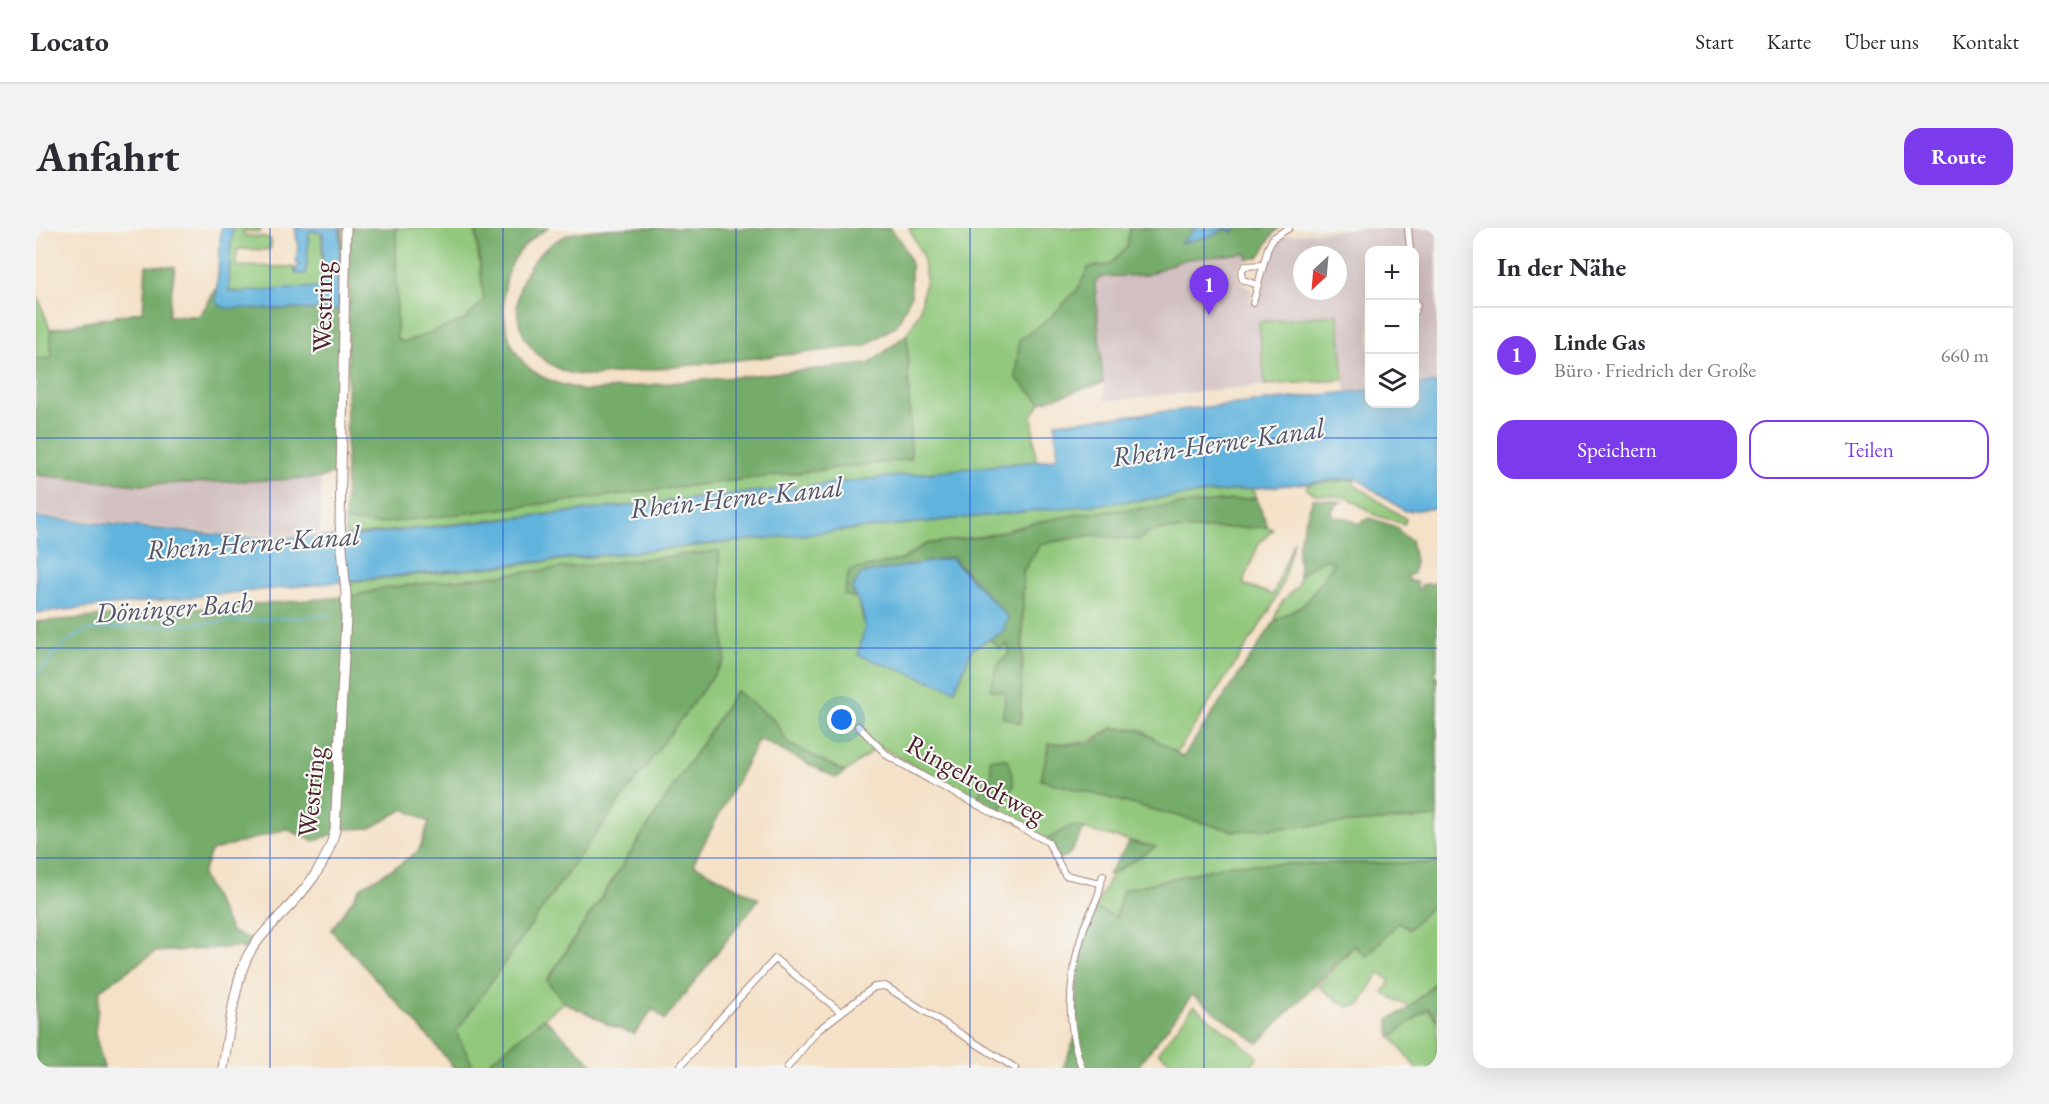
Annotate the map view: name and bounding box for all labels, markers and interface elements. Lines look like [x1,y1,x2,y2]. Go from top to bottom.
text: Locato [30,23,109,59]
text: Start [1695,28,1734,55]
text: Karte [1767,28,1811,55]
text: Über uns [1844,28,1919,55]
text: Kontakt [1952,28,2019,55]
button: Route [1904,128,2013,185]
text: Anfahrt [36,129,179,184]
north arrow [1293,246,1347,300]
map controls [1365,246,1419,408]
button: + [1365,246,1419,300]
text: In der Nähe [1497,250,1626,284]
street label: Westring [304,261,340,353]
pin: 1 [1190,266,1228,315]
button: − [1365,300,1419,354]
text: Linde Gas [1554,328,1645,357]
text: 1 [1511,342,1522,368]
text: 660 m [1941,342,1989,368]
button: layers [1365,354,1419,408]
text: Büro · Friedrich der Große [1554,357,1756,383]
water label: Rhein-Herne-Kanal [1109,409,1328,475]
button: Speichern [1497,420,1737,479]
button: Teilen [1749,420,1989,479]
water label: Rhein-Herne-Kanal [628,468,845,526]
water label: Rhein-Herne-Kanal [145,517,362,567]
water label: Döninger Bach [93,584,254,631]
your location [827,705,856,734]
street label: Ringelrodtweg [900,726,1052,832]
street label: Westring [289,744,333,839]

